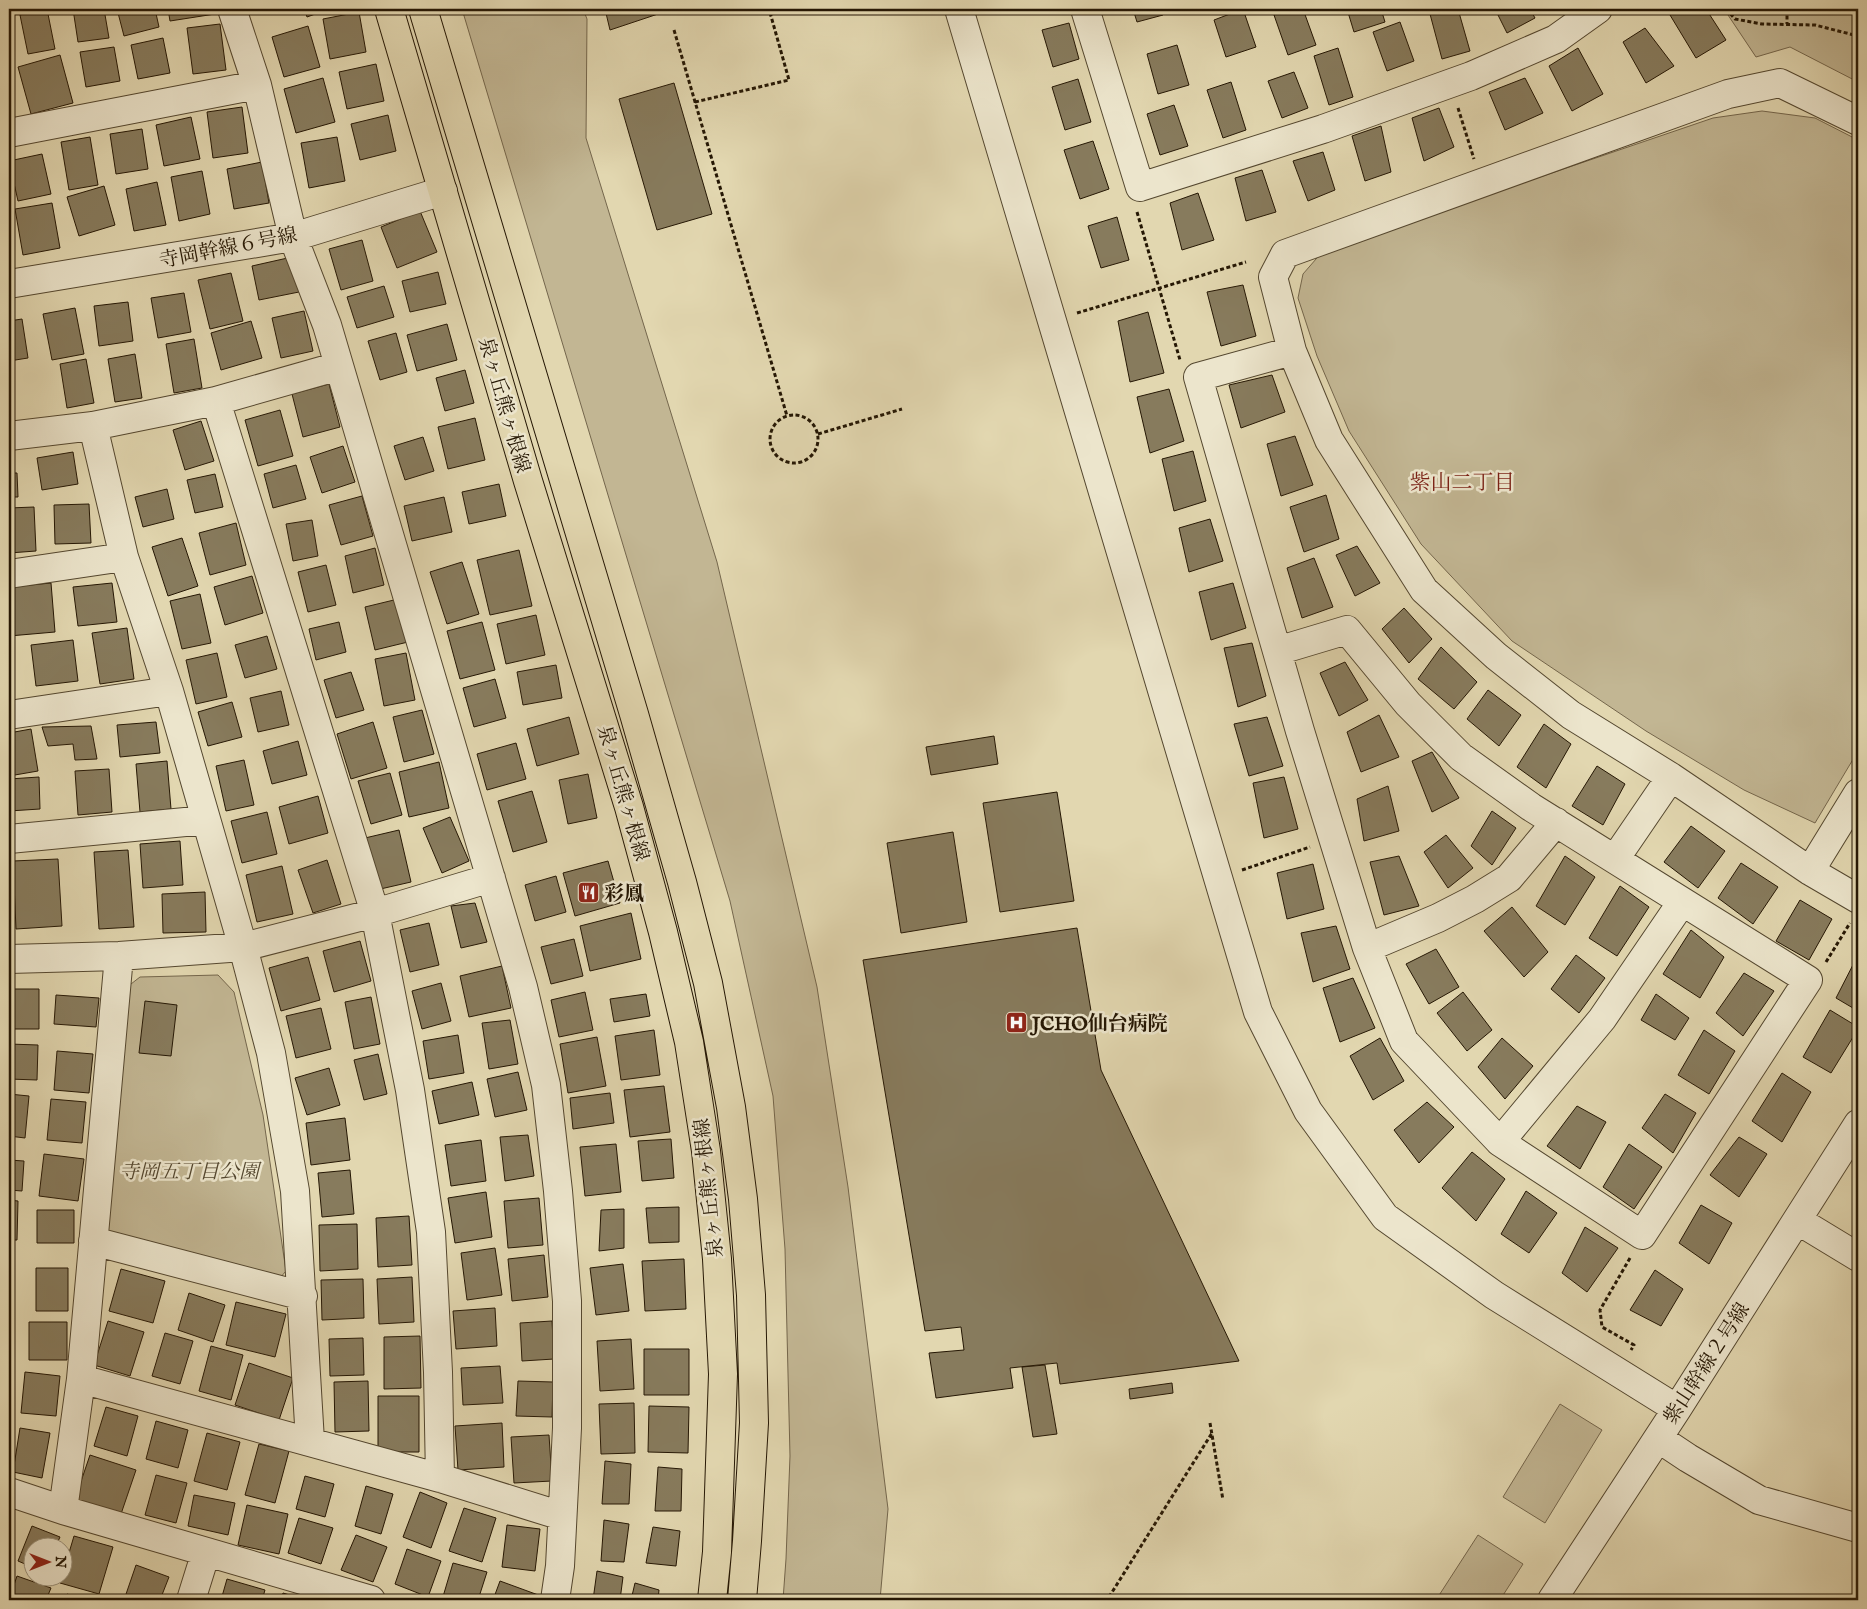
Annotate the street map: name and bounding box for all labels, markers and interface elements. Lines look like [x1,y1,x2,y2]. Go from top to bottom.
street label: 寺岡幹線６号線 [157,223,299,274]
street label: 泉ヶ丘熊ヶ根線 [472,335,535,476]
district label: 紫山二丁目 [1410,470,1515,497]
street label: 泉ヶ丘熊ヶ根線 [591,723,654,864]
restaurant icon: 彩鳳 [576,881,600,905]
place label: 彩鳳 [604,882,644,907]
hospital icon: JCHO仙台病院 [1004,1011,1028,1035]
place label: JCHO仙台病院 [1029,1012,1168,1037]
street label: 泉ヶ丘熊ヶ根線 [690,1117,729,1259]
park label: 寺岡五丁目公園 [119,1160,262,1185]
street label: 紫山幹線２号線 [1659,1298,1756,1429]
north arrow [22,1536,72,1586]
text: N [51,1555,69,1568]

